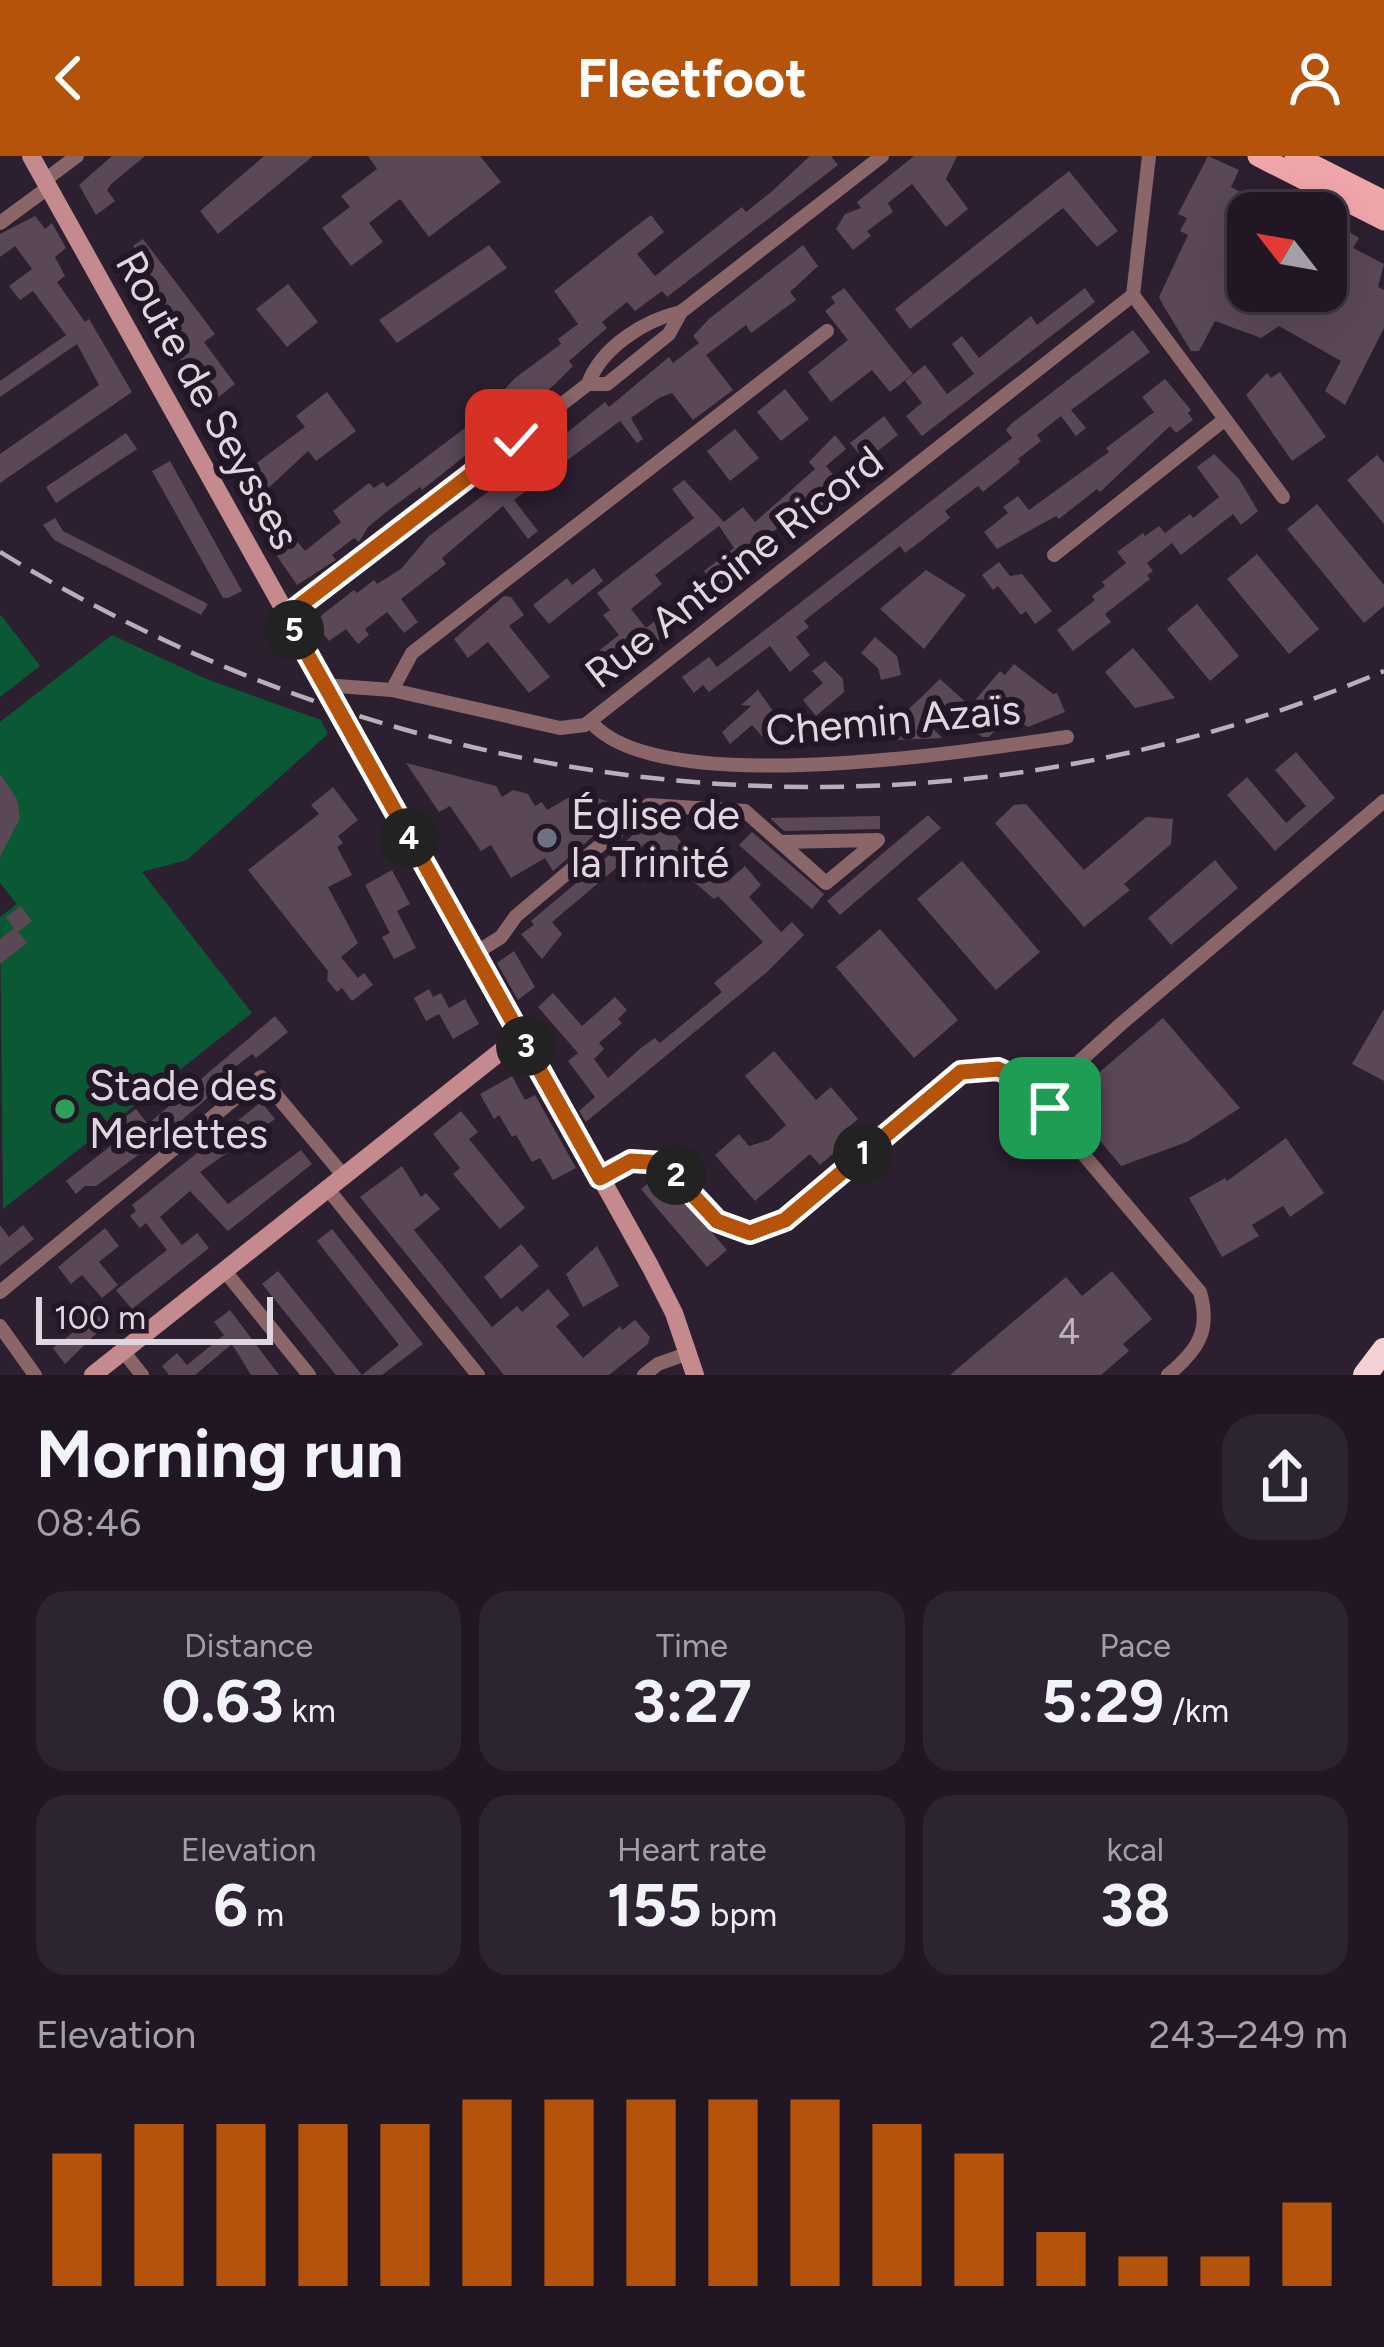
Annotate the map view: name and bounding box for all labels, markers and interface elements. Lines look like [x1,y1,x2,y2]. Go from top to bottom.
icon: back [36,45,102,111]
icon: person [1282,45,1348,111]
text: Fleetfoot [577,46,807,111]
north arrow [1227,192,1347,312]
map controls [1227,192,1347,312]
street label: Route de Seysses [105,242,311,558]
pin [465,389,567,491]
icon: check [483,407,549,473]
street label: Rue Antoine Ricord [575,435,893,699]
pin: 5 [264,600,324,660]
text: 5 [284,610,304,649]
street label: Chemin Azaïs [763,683,1023,757]
place label: Église de la Trinité [571,789,740,888]
pin: 4 [379,808,439,868]
text: 4 [399,818,419,857]
marker: Église de la Trinité [534,825,560,851]
pin: 3 [496,1016,556,1076]
text: 3 [517,1026,535,1065]
pin [999,1057,1101,1159]
place label: Stade des Merlettes [89,1060,277,1159]
icon: arrive [1017,1075,1083,1141]
marker: Stade des Merlettes [52,1096,78,1122]
pin: 1 [833,1123,893,1183]
text: 1 [856,1133,870,1172]
pin: 2 [646,1145,706,1205]
text: 2 [666,1155,686,1194]
scale bar [36,1291,273,1344]
text: 100 m [54,1298,146,1337]
house number: 4 [1058,1310,1080,1353]
text: Morning run [36,1414,404,1494]
button: share [1222,1414,1348,1540]
text: 08:46 [36,1499,141,1546]
text: Distance [184,1626,313,1665]
text: Time [656,1626,728,1665]
text: Pace [1100,1626,1171,1665]
text: 0.63 [162,1665,284,1737]
text: 3:27 [632,1665,752,1737]
text: 5:29 [1042,1665,1164,1737]
text: km [284,1691,336,1730]
text: /km [1164,1691,1229,1730]
text: Elevation [181,1830,317,1869]
text: Heart rate [617,1830,767,1869]
text: kcal [1107,1830,1164,1869]
text: 6 [213,1869,248,1941]
text: 155 [607,1869,702,1941]
text: 38 [1100,1869,1170,1941]
text: m [248,1895,284,1934]
text: bpm [702,1895,777,1934]
text: Elevation [36,2011,196,2058]
text: 243–249 m [1148,2011,1348,2058]

